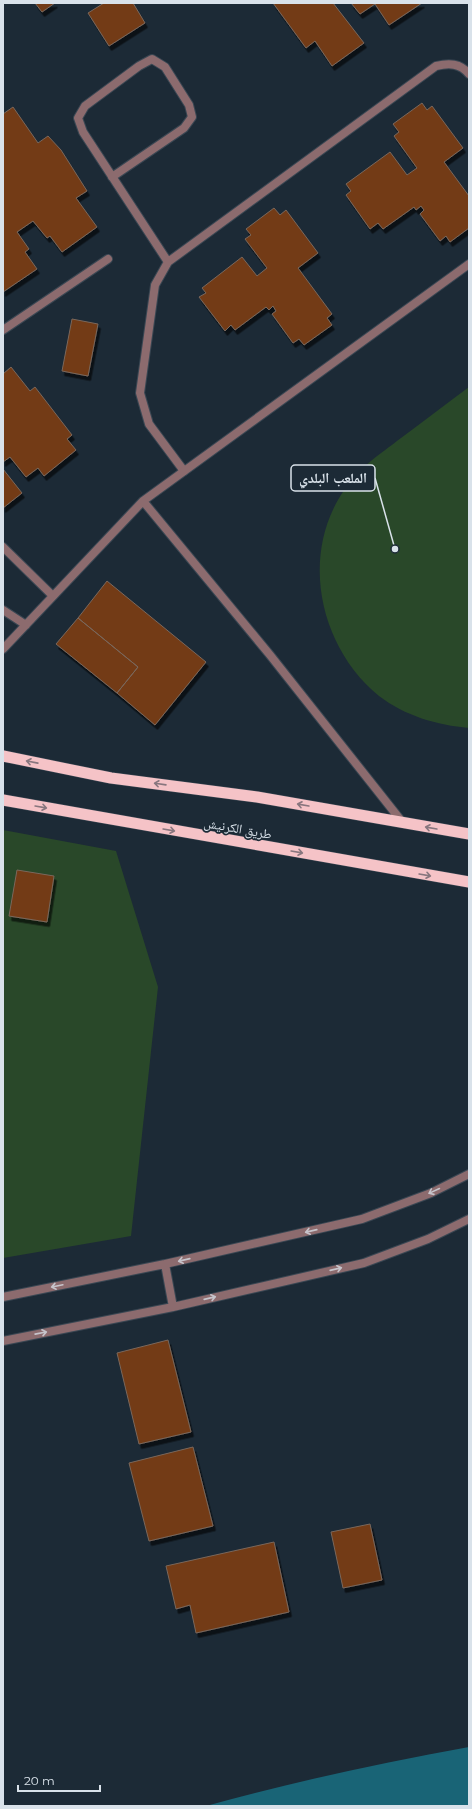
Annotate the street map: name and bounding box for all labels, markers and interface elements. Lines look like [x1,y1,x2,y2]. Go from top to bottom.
callout: الملعب البلدي [291,465,375,491]
text: الملعب البلدي [299,469,367,489]
one-way arrow [26,757,39,765]
one-way arrow [154,780,167,788]
one-way arrow [296,801,309,809]
one-way arrow [34,803,47,811]
street label: طريق الكرنيش [203,814,273,843]
one-way arrow [424,824,437,832]
one-way arrow [162,826,175,834]
one-way arrow [290,849,303,857]
one-way arrow [419,871,432,879]
one-way arrow [428,1188,440,1195]
one-way arrow [304,1227,317,1235]
one-way arrow [178,1256,191,1264]
one-way arrow [329,1264,342,1272]
one-way arrow [50,1282,63,1290]
one-way arrow [203,1294,216,1302]
one-way arrow [34,1329,47,1337]
scale bar [18,1767,100,1793]
text: 20 m [24,1773,55,1788]

